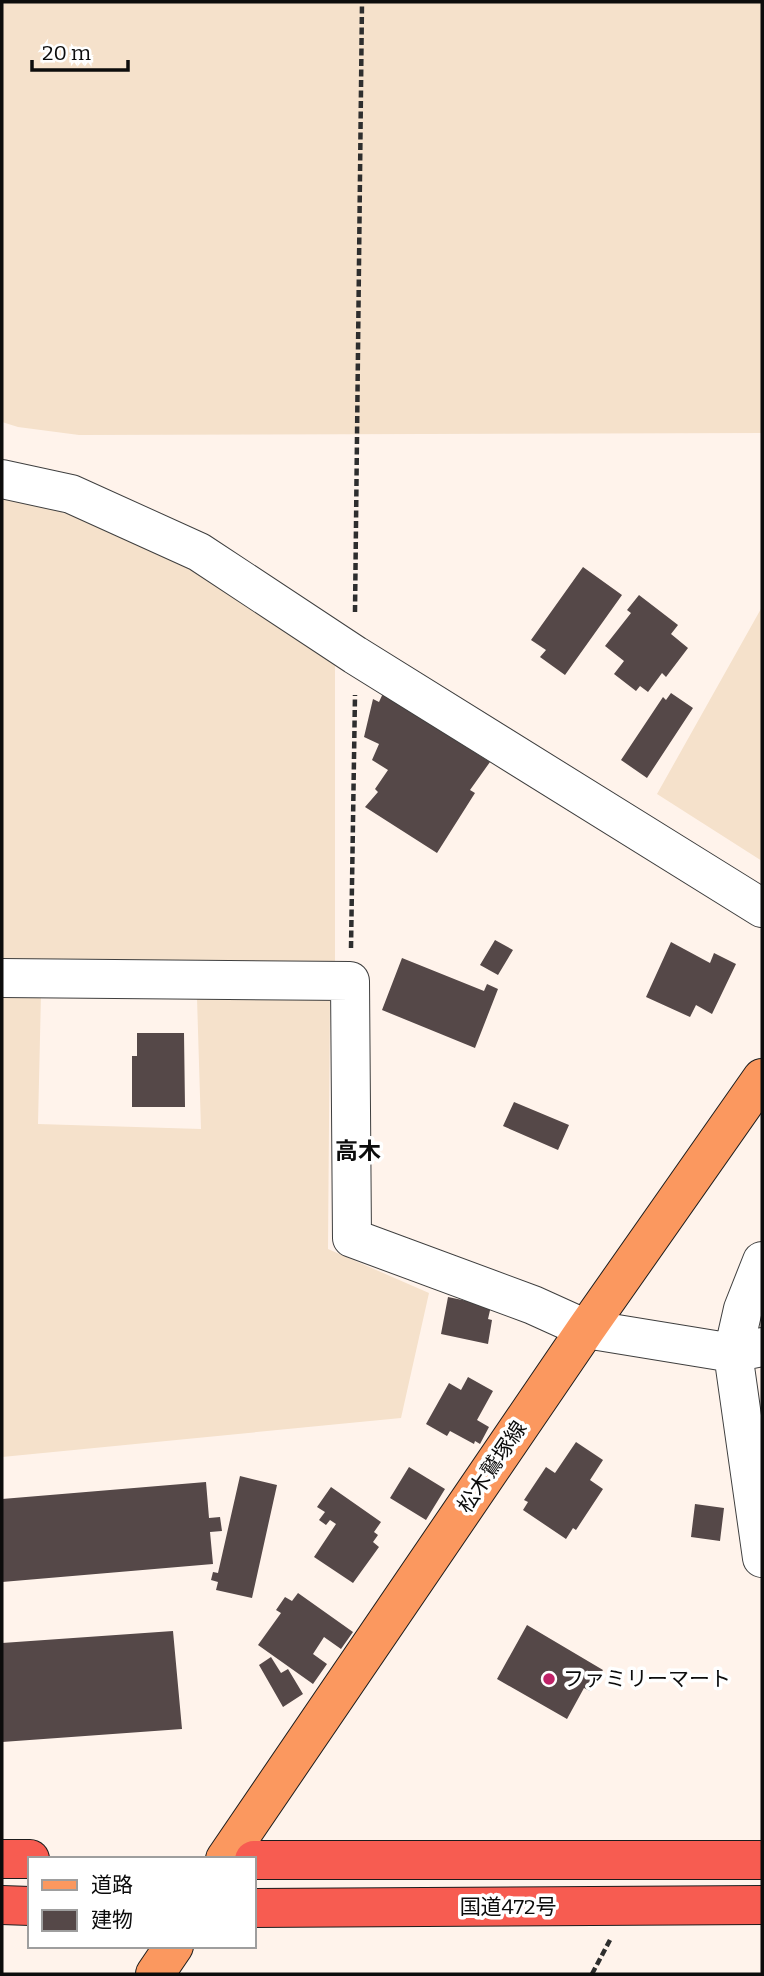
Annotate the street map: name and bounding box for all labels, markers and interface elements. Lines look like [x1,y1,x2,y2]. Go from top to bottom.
scale bar [32,28,128,72]
text: 20 m [42,40,91,66]
district label: 高木 [335,1137,381,1165]
street label: 松木鷲塚線 [452,1416,532,1518]
place label: ファミリーマート [563,1666,731,1692]
marker: ファミリーマート [541,1671,557,1687]
legend [28,1857,256,1948]
text: 道路 [91,1872,133,1898]
street label: 国道472号 [460,1894,556,1920]
text: 建物 [91,1907,133,1933]

